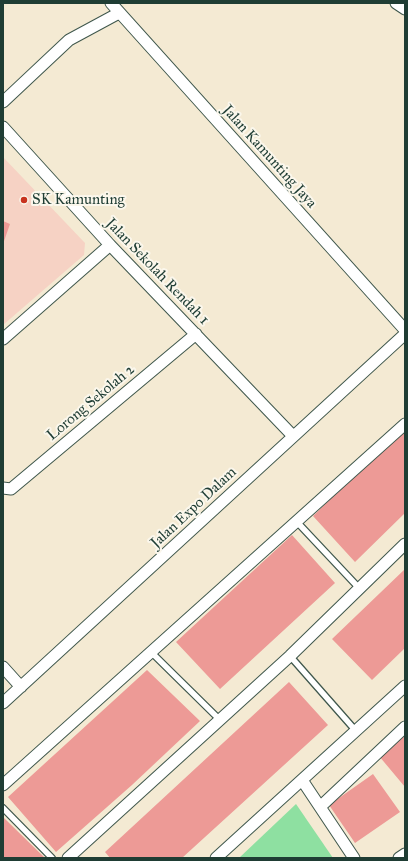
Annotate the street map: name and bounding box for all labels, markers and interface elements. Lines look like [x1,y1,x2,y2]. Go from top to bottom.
street label: Jalan Kamunting Jaya [218,102,320,212]
place label: SK Kamunting [32,191,125,209]
marker: SK Kamunting [19,195,29,205]
street label: Jalan Sekolah Rendah 1 [101,215,213,329]
street label: Lorong Sekolah 2 [44,361,138,445]
street label: Jalan Expo Dalam [147,464,241,552]

